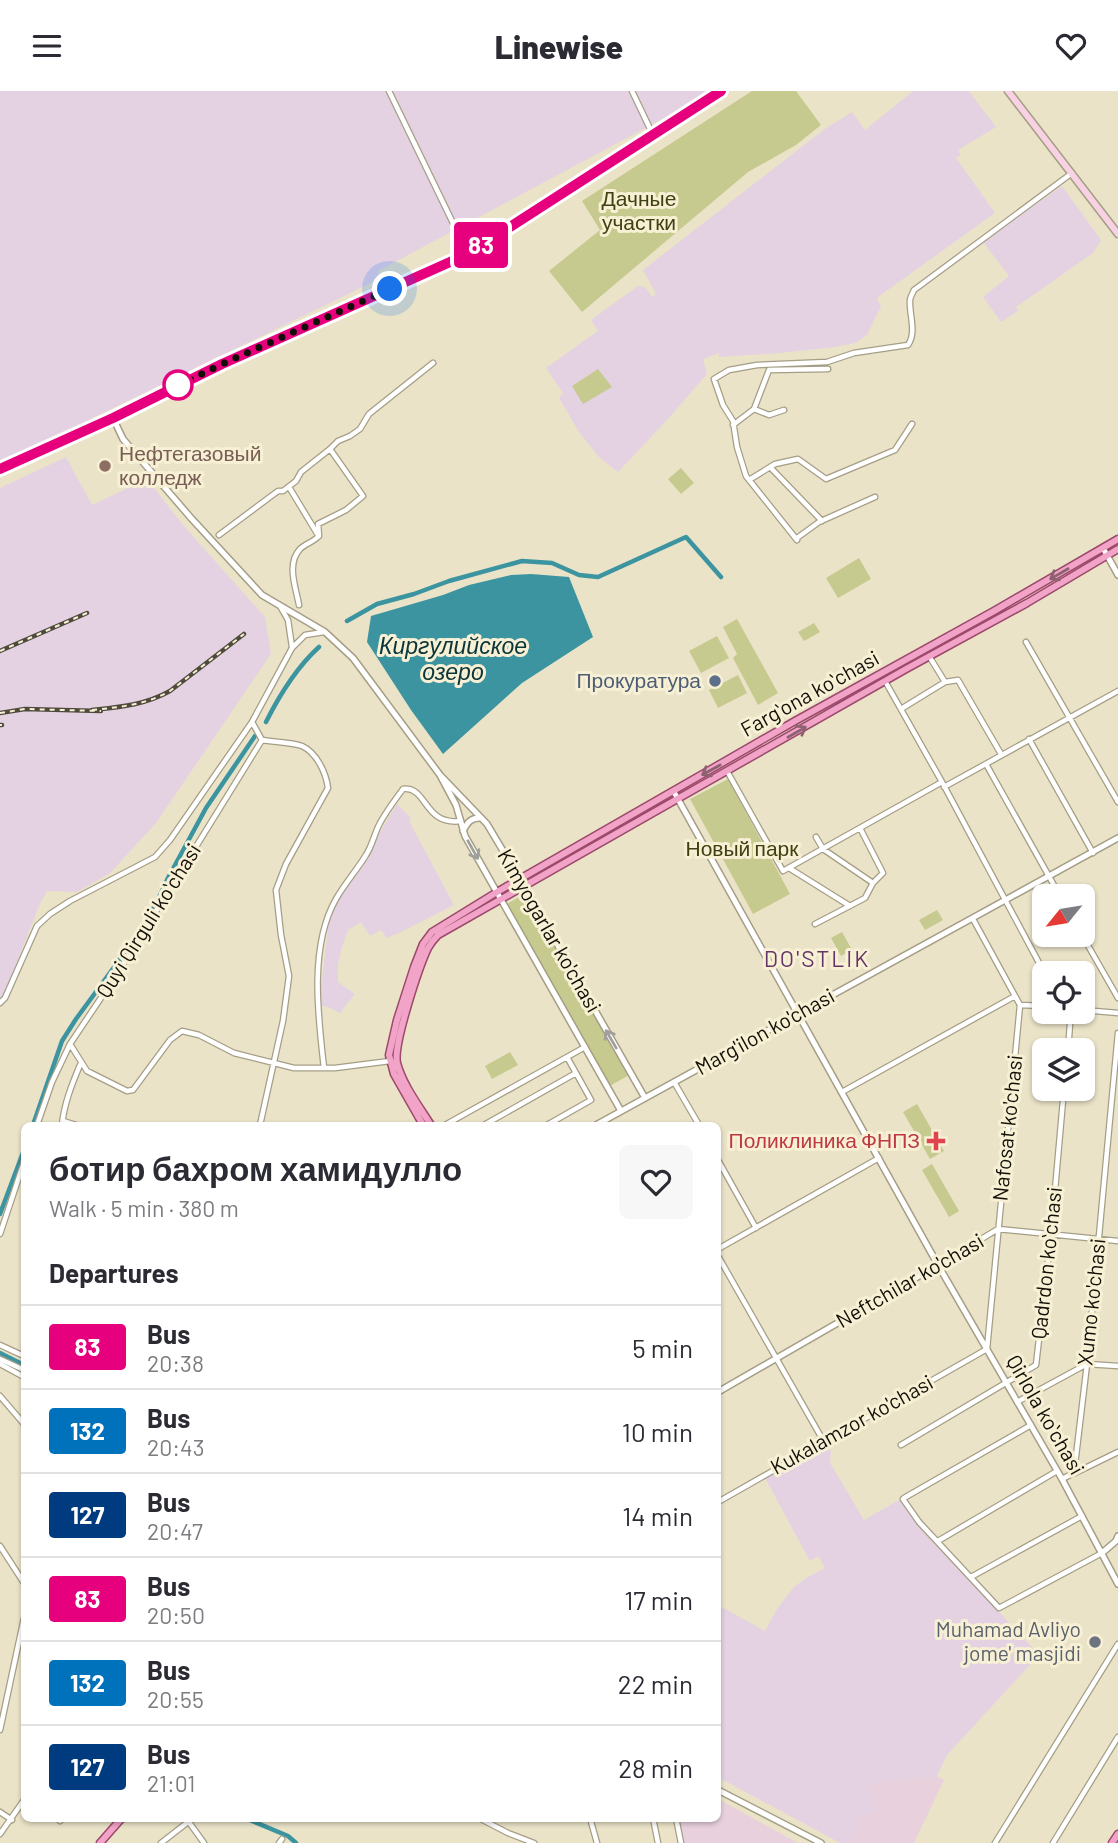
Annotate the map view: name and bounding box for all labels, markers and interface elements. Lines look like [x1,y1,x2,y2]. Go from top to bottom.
icon: menu [28,27,66,65]
text: Linewise [495,27,623,65]
icon: heart [1052,27,1090,65]
park label: Дачные участки [602,185,676,234]
line badge: 83 [449,222,512,268]
text: 83 [468,230,494,259]
your location [372,271,407,306]
unlabelled marker [163,370,193,400]
place label: Нефтегазовый колледж [119,440,261,489]
marker: Нефтегазовый колледж [97,458,113,474]
one-way arrow [1049,568,1070,581]
water label: Киргулийское озеро [379,631,527,685]
street label: Fargʻona koʻchasi [736,644,883,741]
place label: Прокуратура [576,667,701,692]
marker: Прокуратура [707,673,723,689]
one-way arrow [786,725,806,739]
one-way arrow [702,763,722,777]
park label: Новый парк [686,835,799,860]
street label: Quyi Qirguli koʻchasi [90,838,205,1002]
one-way arrow [466,840,480,860]
street label: Kimyogarlar ko'chasi [493,844,607,1016]
north arrow [1032,884,1096,947]
map controls [1032,884,1095,1101]
district label: DO'STLIK [764,944,870,972]
button: locate [1032,961,1095,1024]
street label: Marg'ilon ko'chasi [690,982,838,1079]
one-way arrow [604,1029,618,1049]
button: layers [1032,1038,1095,1101]
street label: Nafosat ko'chasi [986,1054,1027,1202]
place label: Поликлиника ФНПЗ [729,1127,920,1152]
marker: Поликлиника ФНПЗ [926,1131,946,1151]
button: heart [619,1145,693,1219]
text: ботир бахром хамидулло [49,1148,462,1188]
street label: Qadrdon koʻchasi [1025,1185,1066,1340]
text: Walk · 5 min · 380 m [49,1194,239,1222]
street label: Neftchilar ko'chasi [831,1227,988,1332]
street label: Xumo ko'chasi [1071,1237,1110,1367]
text: Departures [49,1257,179,1288]
text: Bus [147,1318,190,1349]
text: 83 [75,1332,100,1361]
text: 5 min [632,1332,693,1363]
text: 20:38 [147,1349,204,1377]
street label: Qirlola koʻchasi [1002,1350,1091,1479]
street label: Kukalamzor ko'chasi [766,1369,937,1479]
text: Bus [147,1402,190,1433]
text: 132 [70,1416,105,1445]
text: 10 min [622,1416,693,1447]
text: 20:43 [147,1433,205,1461]
text: Bus [147,1486,190,1517]
text: 127 [71,1500,104,1529]
text: 14 min [622,1500,693,1531]
text: 20:47 [147,1517,203,1545]
text: Bus [147,1570,190,1601]
text: 83 [75,1584,100,1613]
text: 17 min [624,1584,693,1615]
text: 20:50 [147,1601,205,1629]
place label: Muhamad Avliyo jome' masjidi [936,1616,1081,1665]
marker: Muhamad Avliyo jome' masjidi [1087,1634,1103,1650]
text: Bus [147,1654,190,1685]
text: 132 [70,1668,105,1697]
text: 22 min [618,1668,693,1699]
text: 20:55 [147,1685,204,1713]
text: Bus [147,1738,190,1769]
text: 127 [71,1752,104,1781]
text: 28 min [618,1752,693,1783]
text: 21:01 [147,1769,195,1797]

